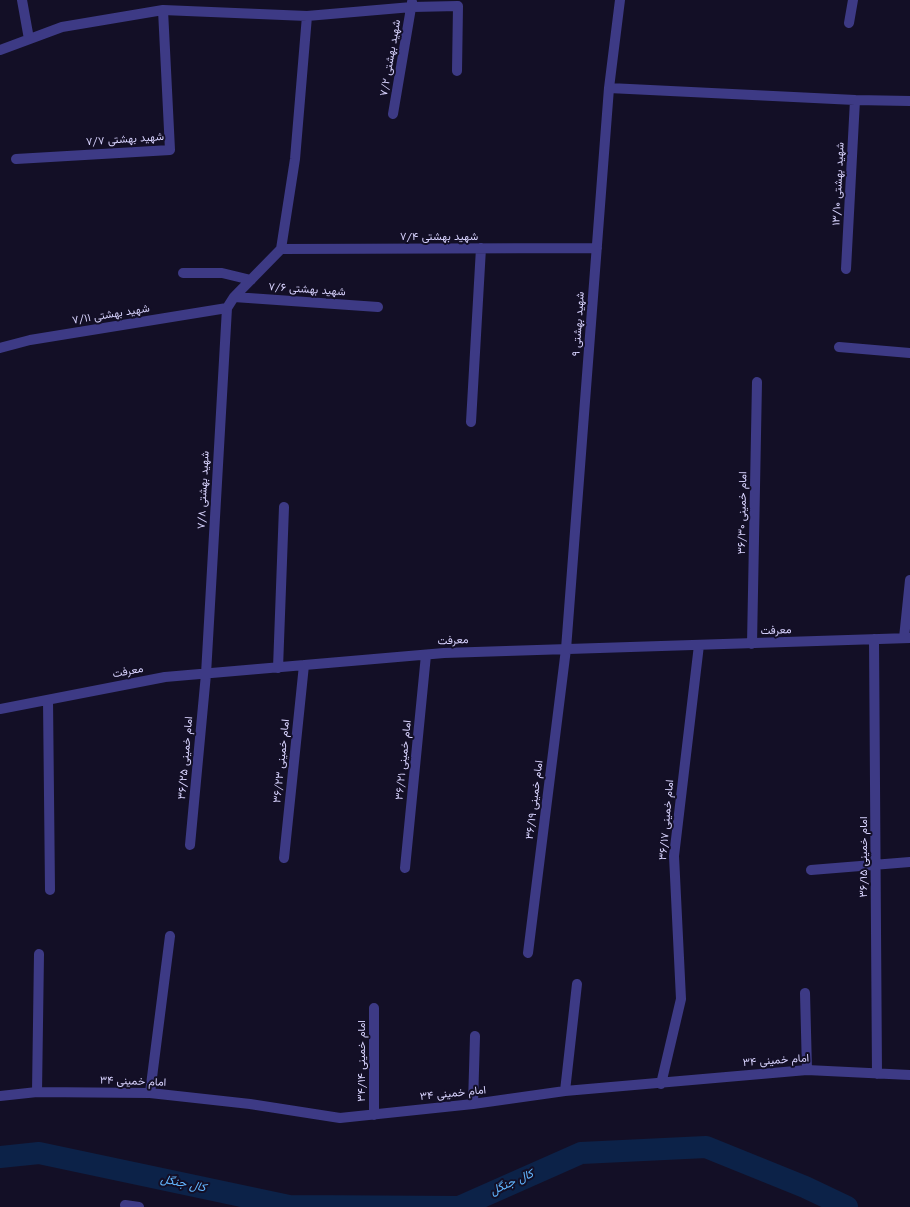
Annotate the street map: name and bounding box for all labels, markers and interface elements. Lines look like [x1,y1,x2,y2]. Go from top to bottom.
street label: شهید بهشتی ۷/۲ [378,19,404,97]
street label: شهید بهشتی ۷/۷ [85,131,165,149]
street label: شهید بهشتی ۱۳/۱۰ [830,142,848,226]
street label: شهید بهشتی ۷/۴ [400,230,478,244]
street label: شهید بهشتی ۷/۶ [268,281,346,299]
street label: شهید بهشتی ۹ [570,291,588,357]
street label: شهید بهشتی ۷/۱۱ [71,302,151,328]
street label: شهید بهشتی ۷/۸ [195,451,213,529]
street label: امام خمینی ۳۶/۳۰ [736,471,750,555]
street label: معرفت [760,624,792,638]
street label: معرفت [437,634,469,648]
street label: معرفت [112,663,144,681]
street label: امام خمینی ۳۶/۲۵ [176,716,196,800]
street label: امام خمینی ۳۶/۲۳ [271,718,293,804]
street label: امام خمینی ۳۶/۲۱ [393,719,415,801]
street label: امام خمینی ۳۶/۱۹ [524,760,546,840]
street label: امام خمینی ۳۶/۱۷ [657,779,677,861]
street label: امام خمینی ۳۶/۱۵ [857,817,871,897]
street label: امام خمینی ۳۴/۱۴ [355,1020,369,1102]
street label: امام خمینی ۳۴ [742,1052,810,1070]
street label: امام خمینی ۳۴ [100,1074,166,1090]
street label: امام خمینی ۳۴ [419,1084,487,1104]
water label: کال جنگل [488,1167,536,1199]
water label: کال جنگل [159,1172,207,1196]

